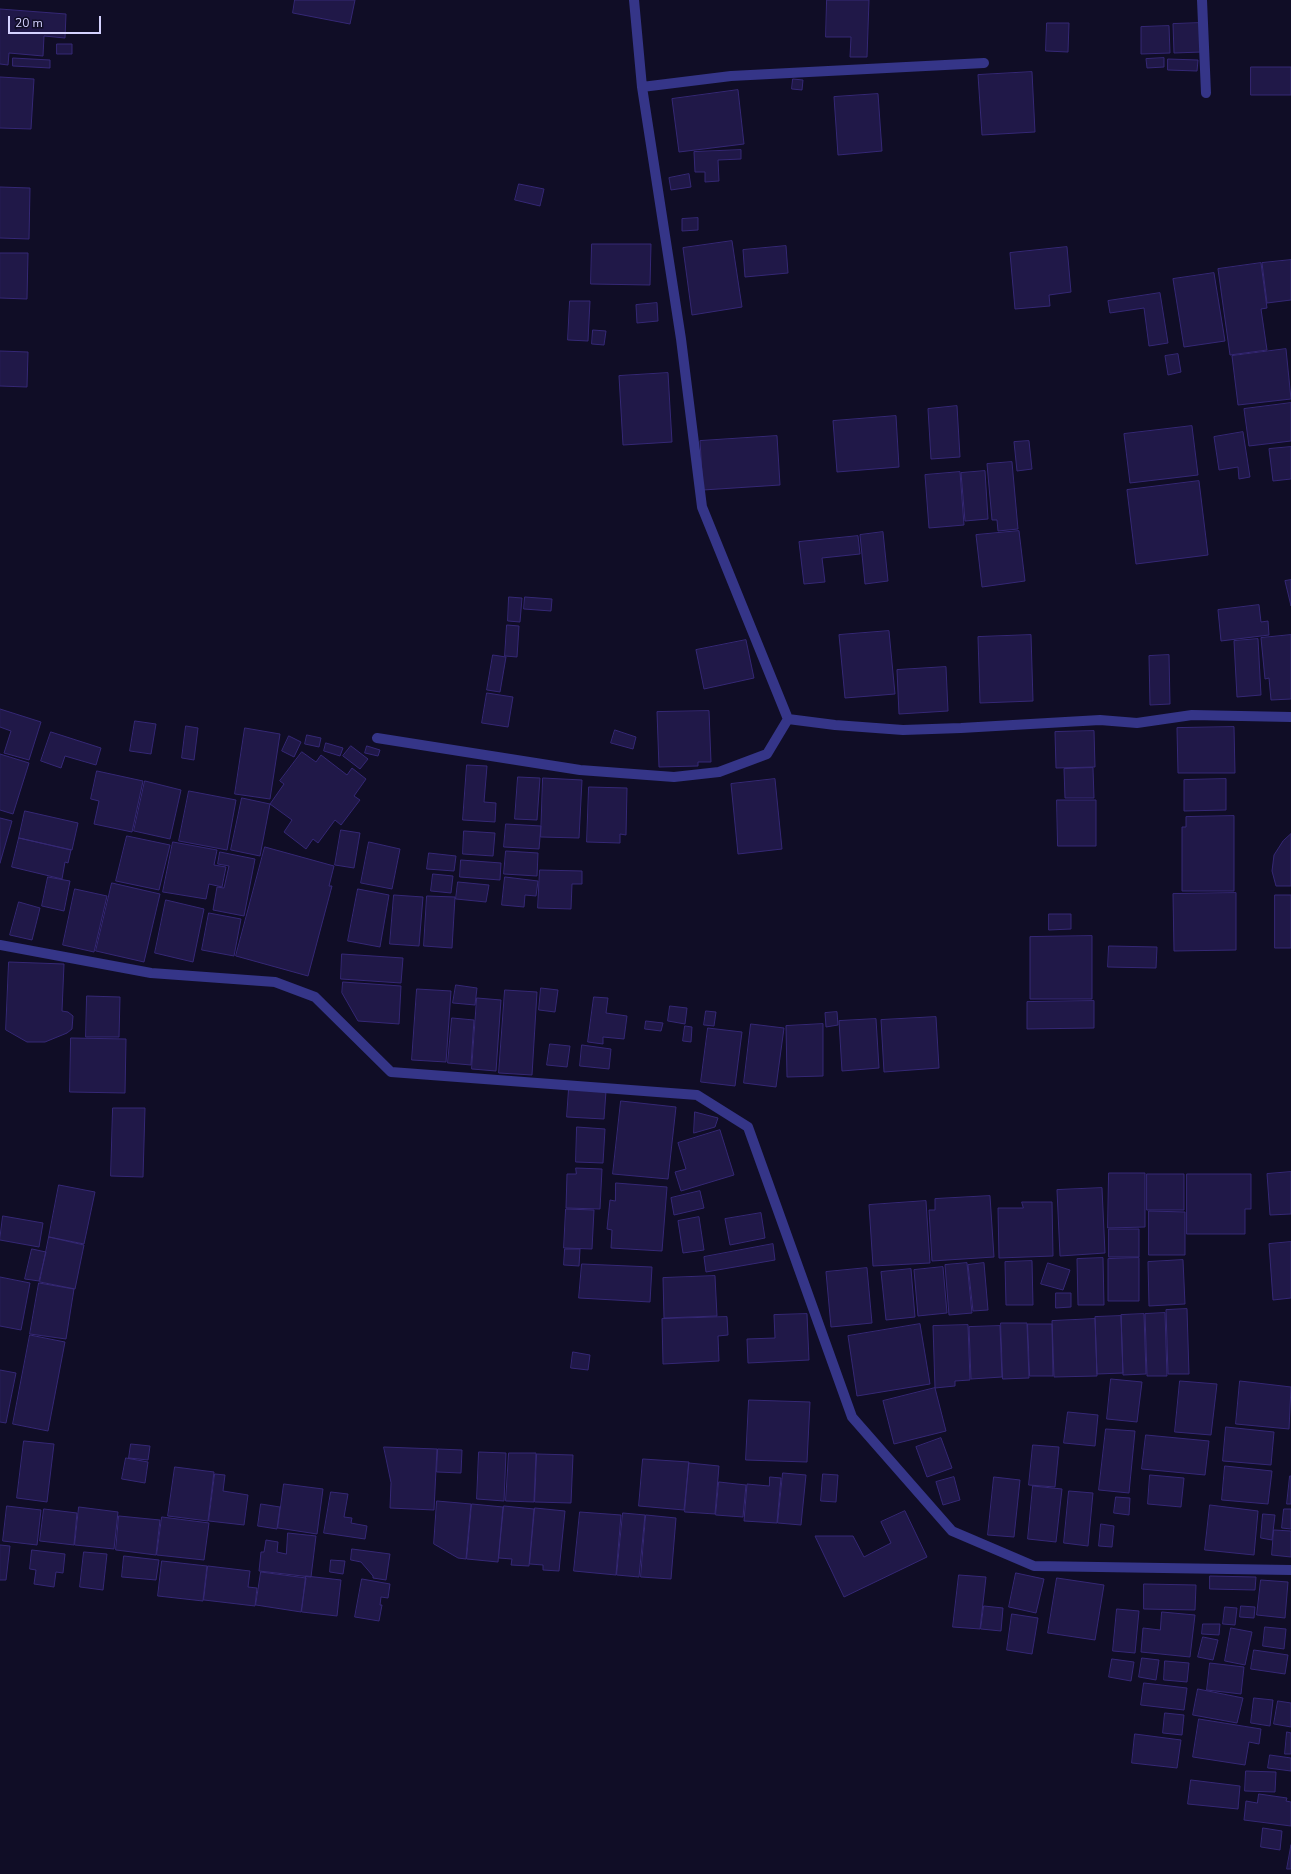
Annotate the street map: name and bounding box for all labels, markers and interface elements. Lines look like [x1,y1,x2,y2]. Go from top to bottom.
scale bar [10,8,103,34]
text: 20 m [15,15,43,31]

